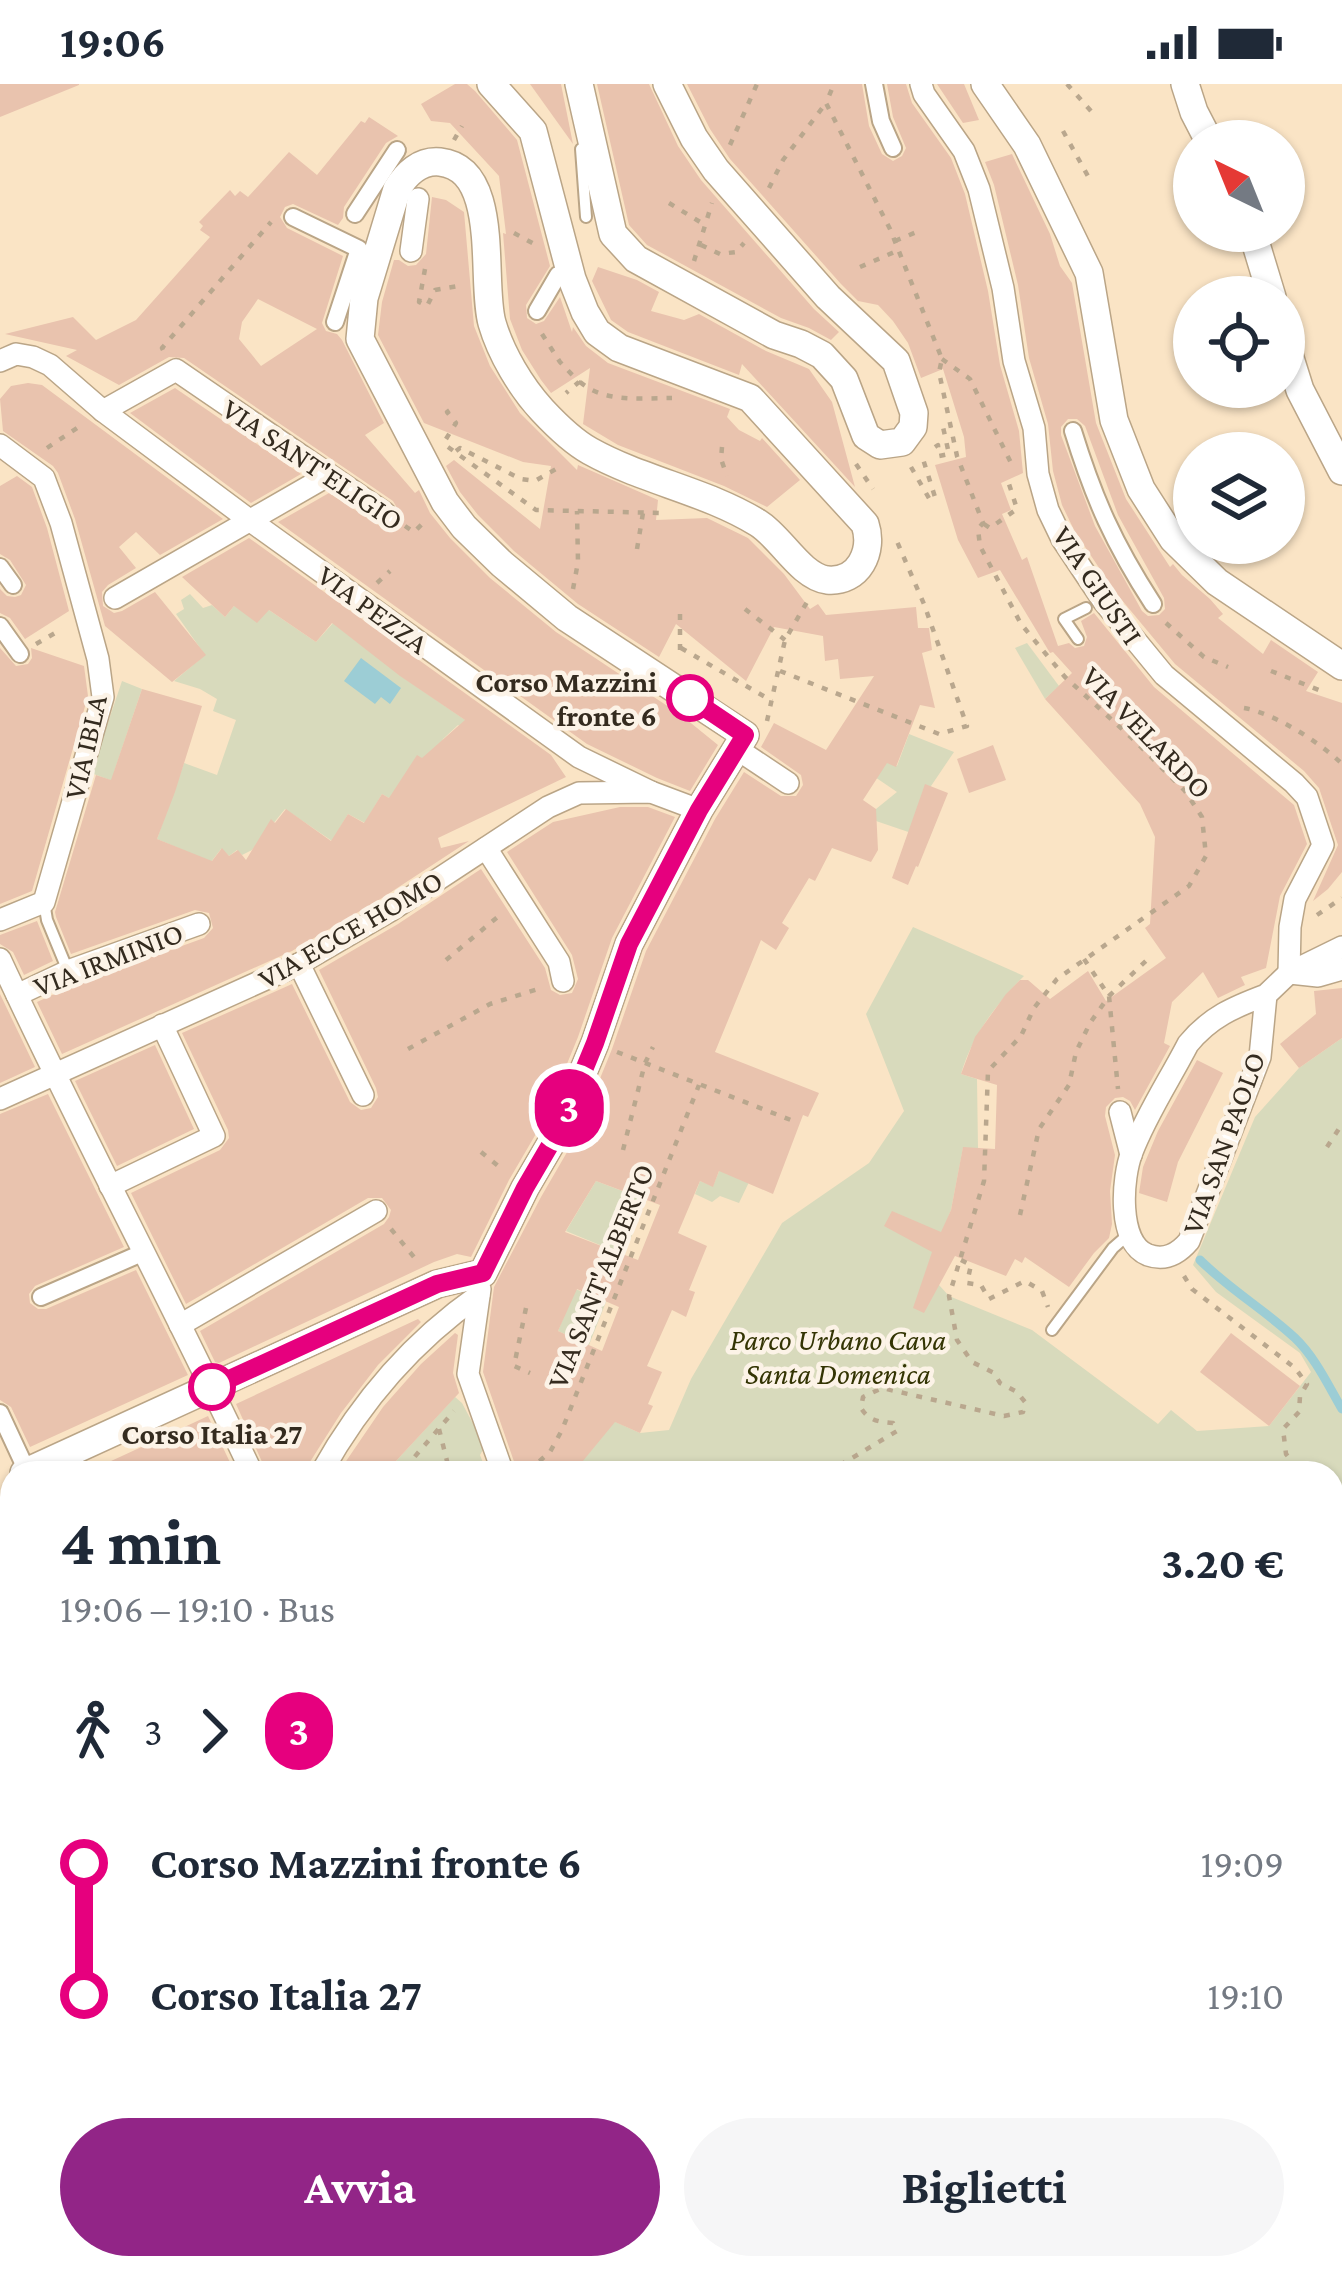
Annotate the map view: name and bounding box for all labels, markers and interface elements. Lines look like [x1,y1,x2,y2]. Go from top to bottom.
text: 19:06 [60,17,166,67]
north arrow [1173,120,1305,252]
map controls [1173,120,1305,564]
button: locate [1173,276,1305,408]
street label: VIA SANT'ELIGIO [216,391,410,537]
button: layers [1173,432,1305,564]
street label: VIA GIUSTI [1046,520,1150,650]
street label: VIA PEZZA [311,558,435,661]
street label: VIA VELARDO [1076,659,1218,805]
place label: Corso Mazzini fronte 6 [475,665,657,732]
marker: Corso Mazzini fronte 6 [668,676,712,720]
street label: VIA IBLA [57,691,113,803]
street label: VIA ECCE HOMO [252,863,448,995]
street label: VIA IRMINIO [29,915,187,1003]
street label: VIA SAN PAOLO [1175,1047,1271,1239]
line badge: 3 [530,1069,608,1147]
text: 3 [559,1084,579,1131]
street label: VIA SANT'ALBERTO [540,1159,660,1393]
park label: Parco Urbano Cava Santa Domenica [730,1323,946,1390]
marker: Corso Italia 27 [190,1365,234,1409]
place label: Corso Italia 27 [121,1417,303,1450]
text: 4 min [60,1505,221,1578]
text: 3.20 € [1161,1538,1284,1588]
text: 19:06 – 19:10 · Bus [60,1587,335,1630]
icon: walk [60,1698,126,1764]
icon: forward [181,1698,247,1764]
text: 3 [289,1707,309,1754]
text: 3 [144,1710,163,1753]
text: Corso Mazzini fronte 6 [150,1838,582,1888]
text: 19:09 [1200,1842,1284,1885]
text: Corso Italia 27 [150,1970,422,2020]
text: 19:10 [1207,1974,1284,2017]
button: Avvia [60,2118,660,2256]
button: Biglietti [684,2118,1284,2256]

